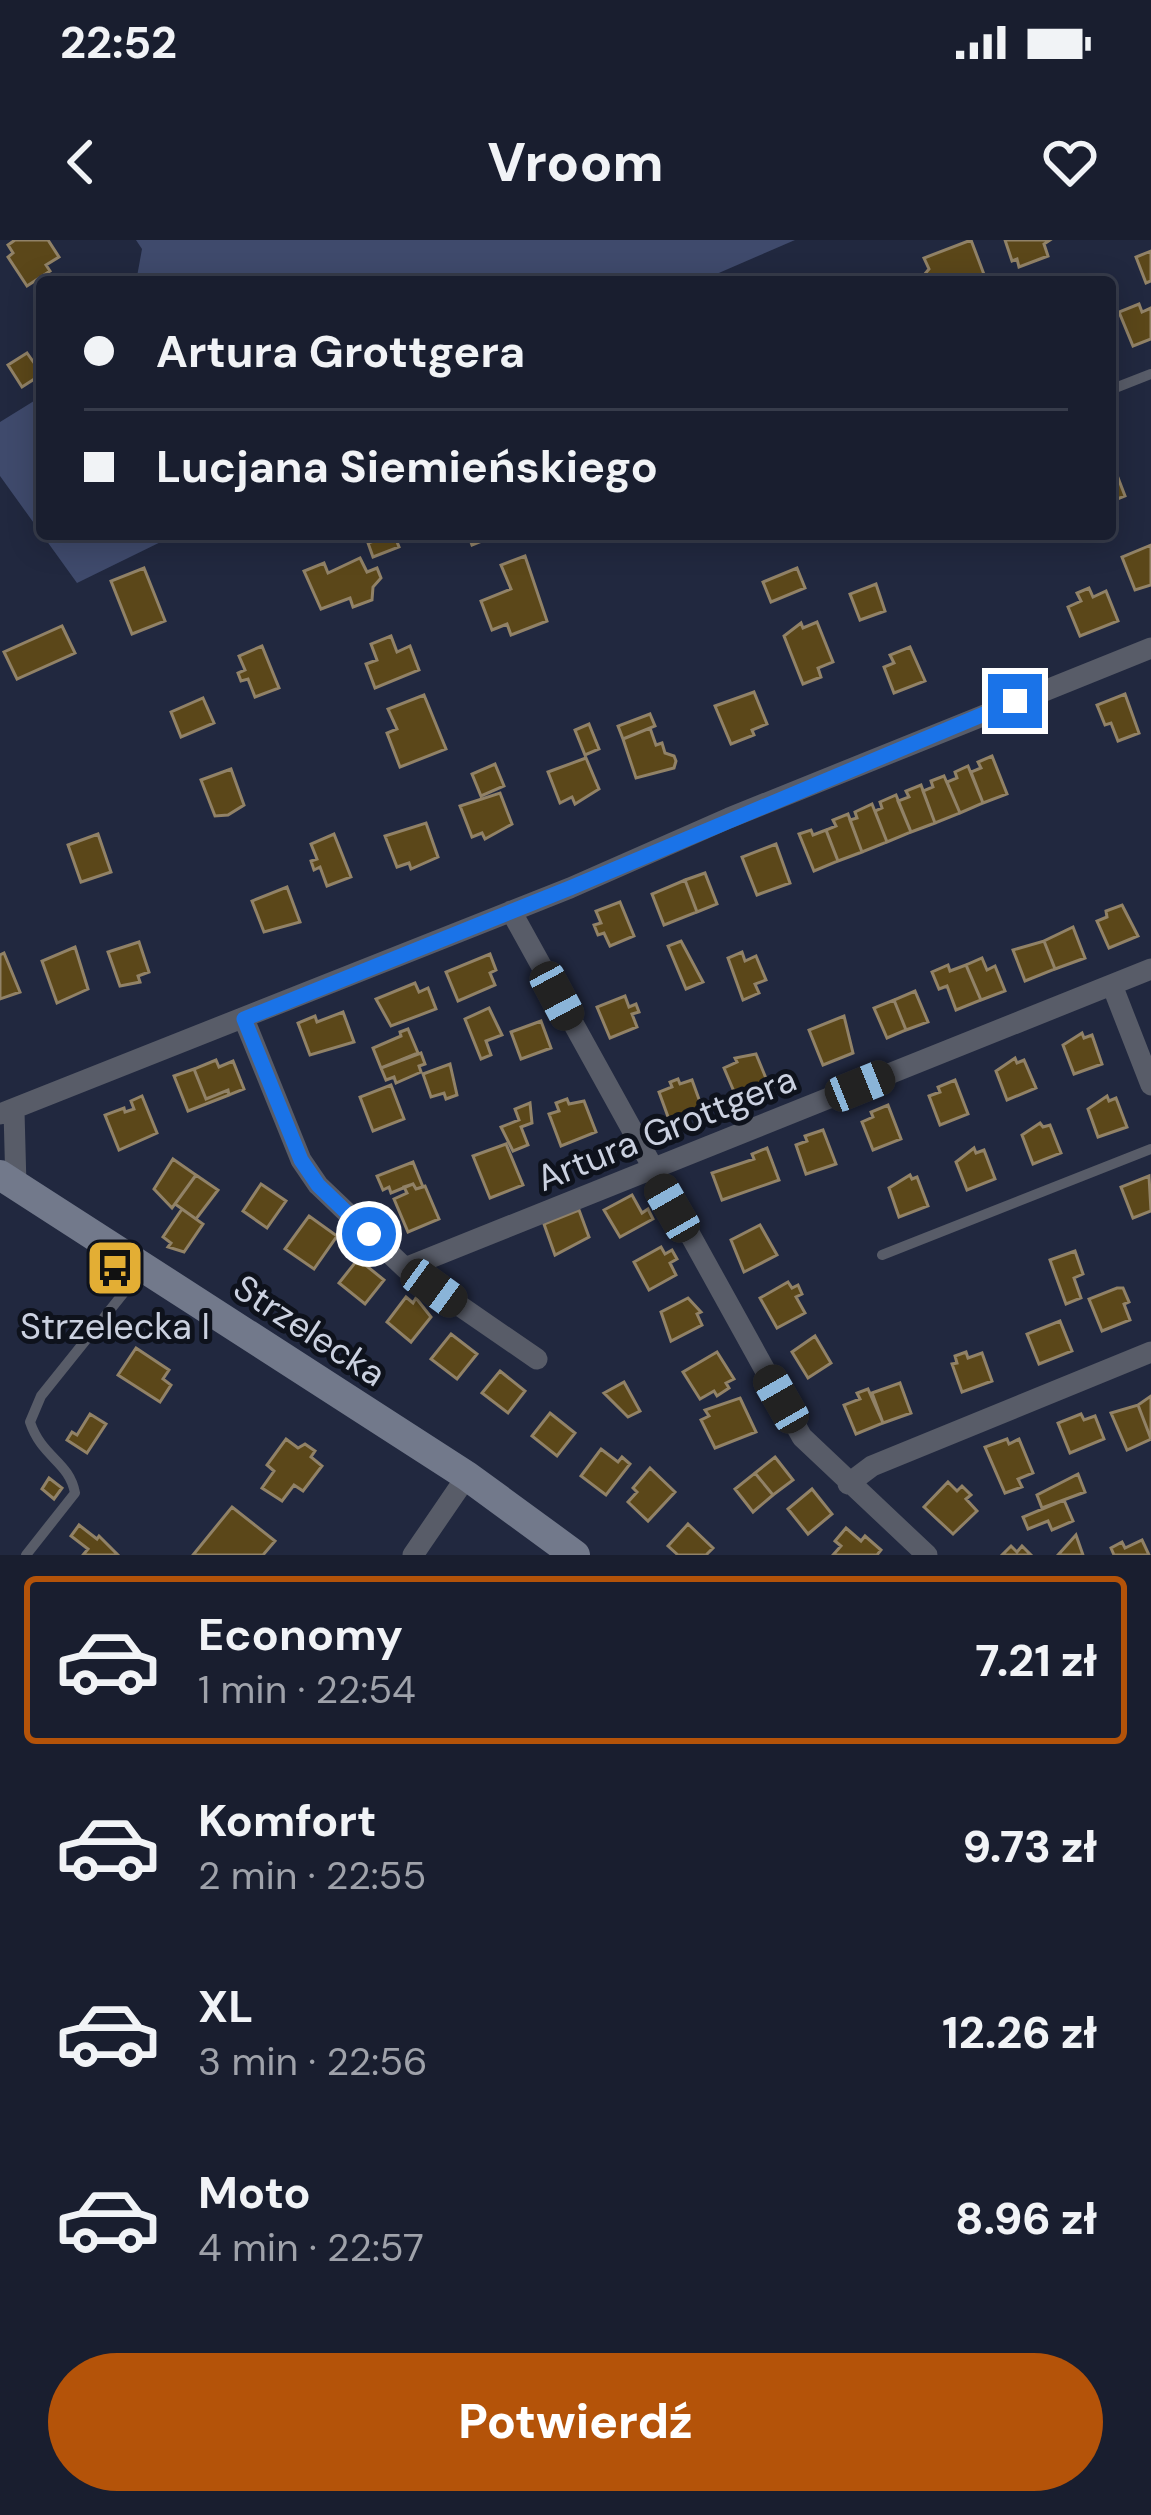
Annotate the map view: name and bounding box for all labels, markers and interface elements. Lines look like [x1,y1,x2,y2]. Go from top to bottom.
text: 22:52 [60,13,177,72]
text: Vroom [487,127,664,198]
icon: back [48,129,114,195]
icon: heart [1037,129,1103,195]
text: Artura Grottgera [156,322,525,381]
text: Lucjana Siemieńskiego [156,437,658,496]
route end [988,674,1042,728]
car [524,956,590,1036]
street label: Artura Grottgera [529,1055,803,1202]
car [820,1056,900,1116]
car [638,1168,706,1248]
route start [342,1207,396,1261]
bus stop icon: Strzelecka I [84,1237,146,1299]
car [394,1252,474,1324]
street label: Strzelecka [225,1264,395,1397]
place label: Strzelecka I [20,1303,210,1350]
car [747,1359,815,1439]
text: Economy [198,1605,403,1664]
icon: car [54,1606,162,1714]
text: 7.21 zł [975,1631,1097,1690]
text: 1 min · 22:54 [198,1664,416,1715]
text: Komfort [198,1791,376,1850]
icon: car [54,1792,162,1900]
text: 9.73 zł [963,1817,1097,1876]
text: 2 min · 22:55 [198,1850,426,1901]
text: XL [198,1977,253,2036]
icon: car [54,1978,162,2086]
text: 12.26 zł [942,2003,1097,2062]
text: 3 min · 22:56 [198,2036,427,2087]
text: Moto [198,2163,311,2222]
icon: car [54,2164,162,2272]
text: 8.96 zł [955,2189,1097,2248]
text: 4 min · 22:57 [198,2222,424,2273]
button: Potwierdź [48,2353,1103,2491]

